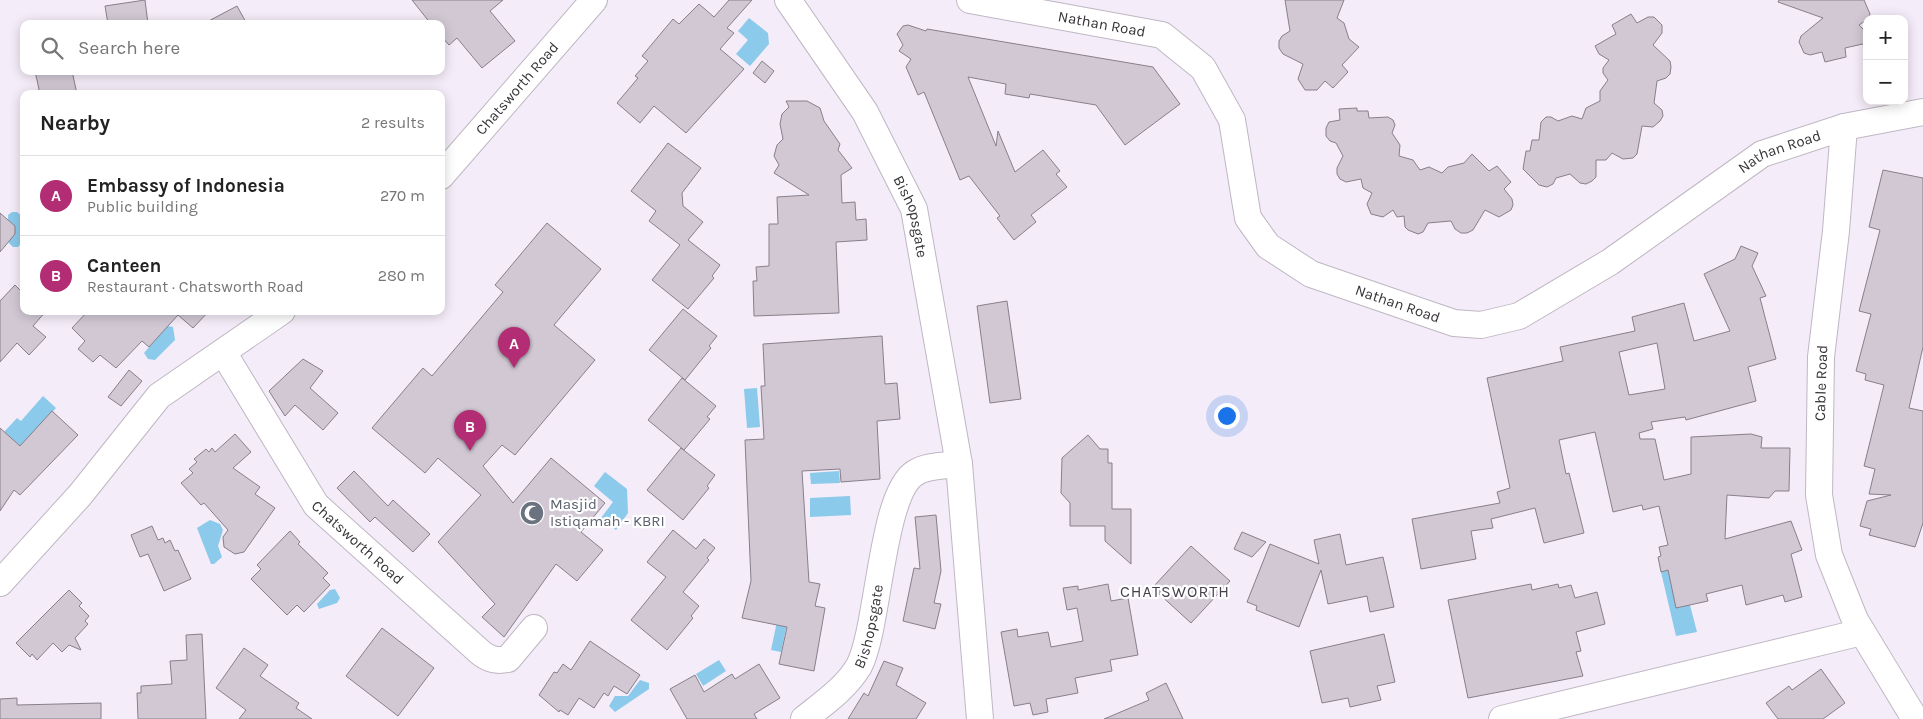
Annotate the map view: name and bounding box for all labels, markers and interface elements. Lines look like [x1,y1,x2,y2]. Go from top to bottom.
street label: Nathan Road [1057,7,1147,41]
map controls [1863,15,1908,105]
button: + [1863,15,1908,60]
search box [20,20,445,75]
icon: search [38,34,66,62]
text: Search here [78,37,180,59]
street label: Chatsworth Road [472,38,562,139]
button: − [1863,60,1908,105]
text: Nearby [40,111,110,135]
text: 2 results [361,113,425,132]
street label: Nathan Road [1735,126,1823,177]
street label: Bishopsgate [890,172,931,259]
text: Embassy of Indonesia [87,175,285,197]
text: A [51,186,61,205]
text: 270 m [380,186,425,205]
text: Public building [87,197,198,216]
text: Canteen [87,255,161,277]
text: B [51,266,61,285]
text: 280 m [378,266,425,285]
text: Restaurant · Chatsworth Road [87,277,304,296]
street label: Nathan Road [1353,281,1443,327]
pin: A [498,327,530,368]
street label: Cable Road [1811,345,1831,421]
your location [1214,403,1240,429]
pin: B [454,410,486,451]
place label: Masjid Istiqamah - KBRI [550,495,665,530]
street label: Chatsworth Road [308,496,407,588]
mosque icon: Masjid Istiqamah - KBRI [519,500,545,526]
district label: CHATSWORTH [1120,582,1230,601]
street label: Bishopsgate [850,583,887,672]

